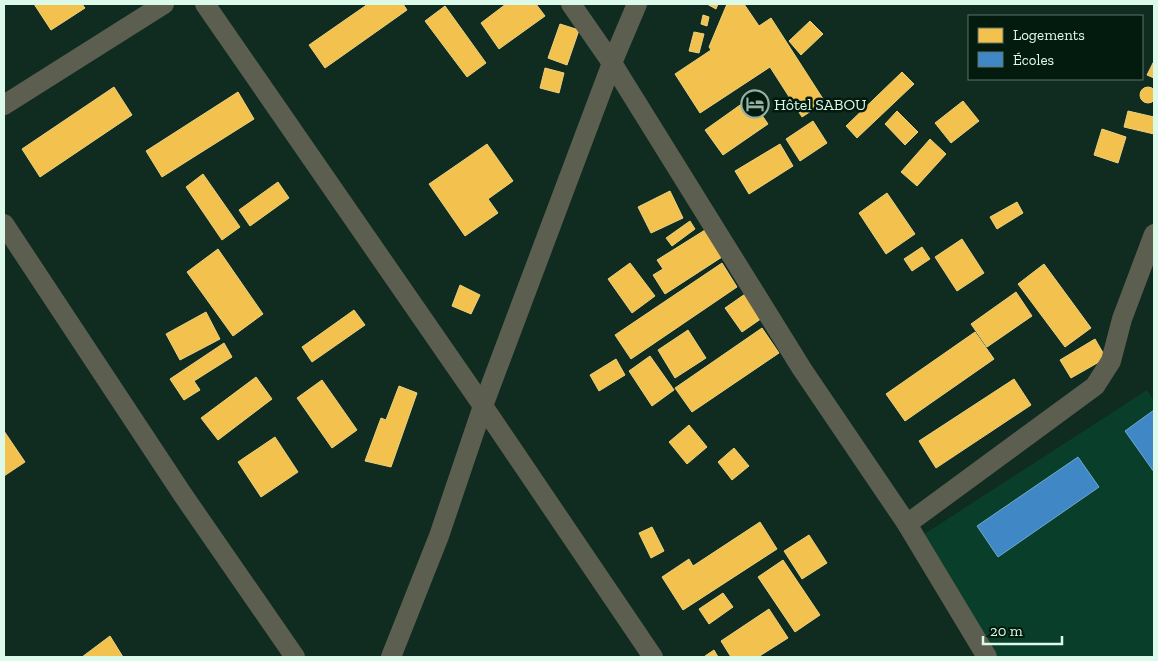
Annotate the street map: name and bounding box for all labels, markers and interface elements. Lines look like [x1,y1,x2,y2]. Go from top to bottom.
legend [968,15,1143,80]
text: Logements [1013,26,1085,44]
text: Écoles [1013,51,1054,69]
hotel icon: Hôtel SABOU [740,89,770,119]
place label: Hôtel SABOU [774,95,867,114]
scale bar [983,614,1062,646]
text: 20 m [990,622,1023,640]

